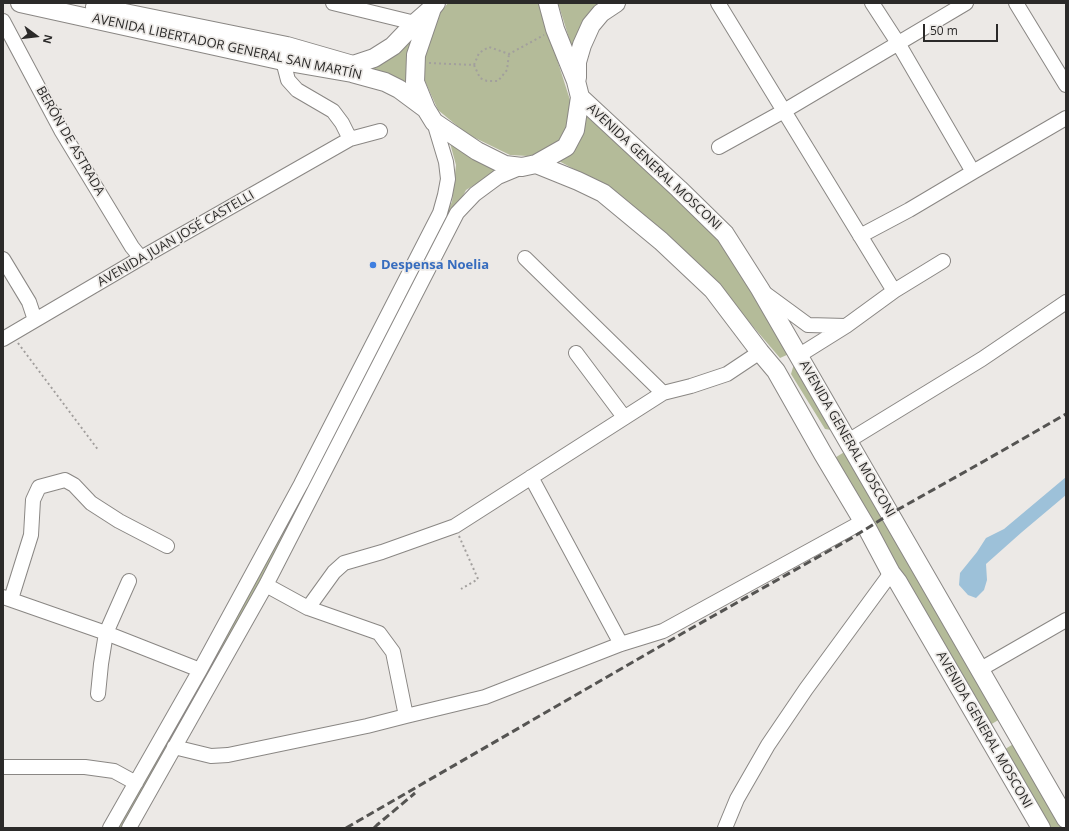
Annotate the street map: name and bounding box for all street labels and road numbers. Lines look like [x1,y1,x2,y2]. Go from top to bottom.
street label: AVENIDA LIBERTADOR GENERAL SAN MARTÍN [91,11,363,83]
street label: BERÓN DE ASTRADA [32,84,108,198]
street label: AVENIDA GENERAL MOSCONI [583,100,725,234]
street label: AVENIDA JUAN JOSÉ CASTELLI [95,188,257,290]
street label: AVENIDA GENERAL MOSCONI [796,358,898,520]
street label: AVENIDA GENERAL MOSCONI [933,649,1035,811]

